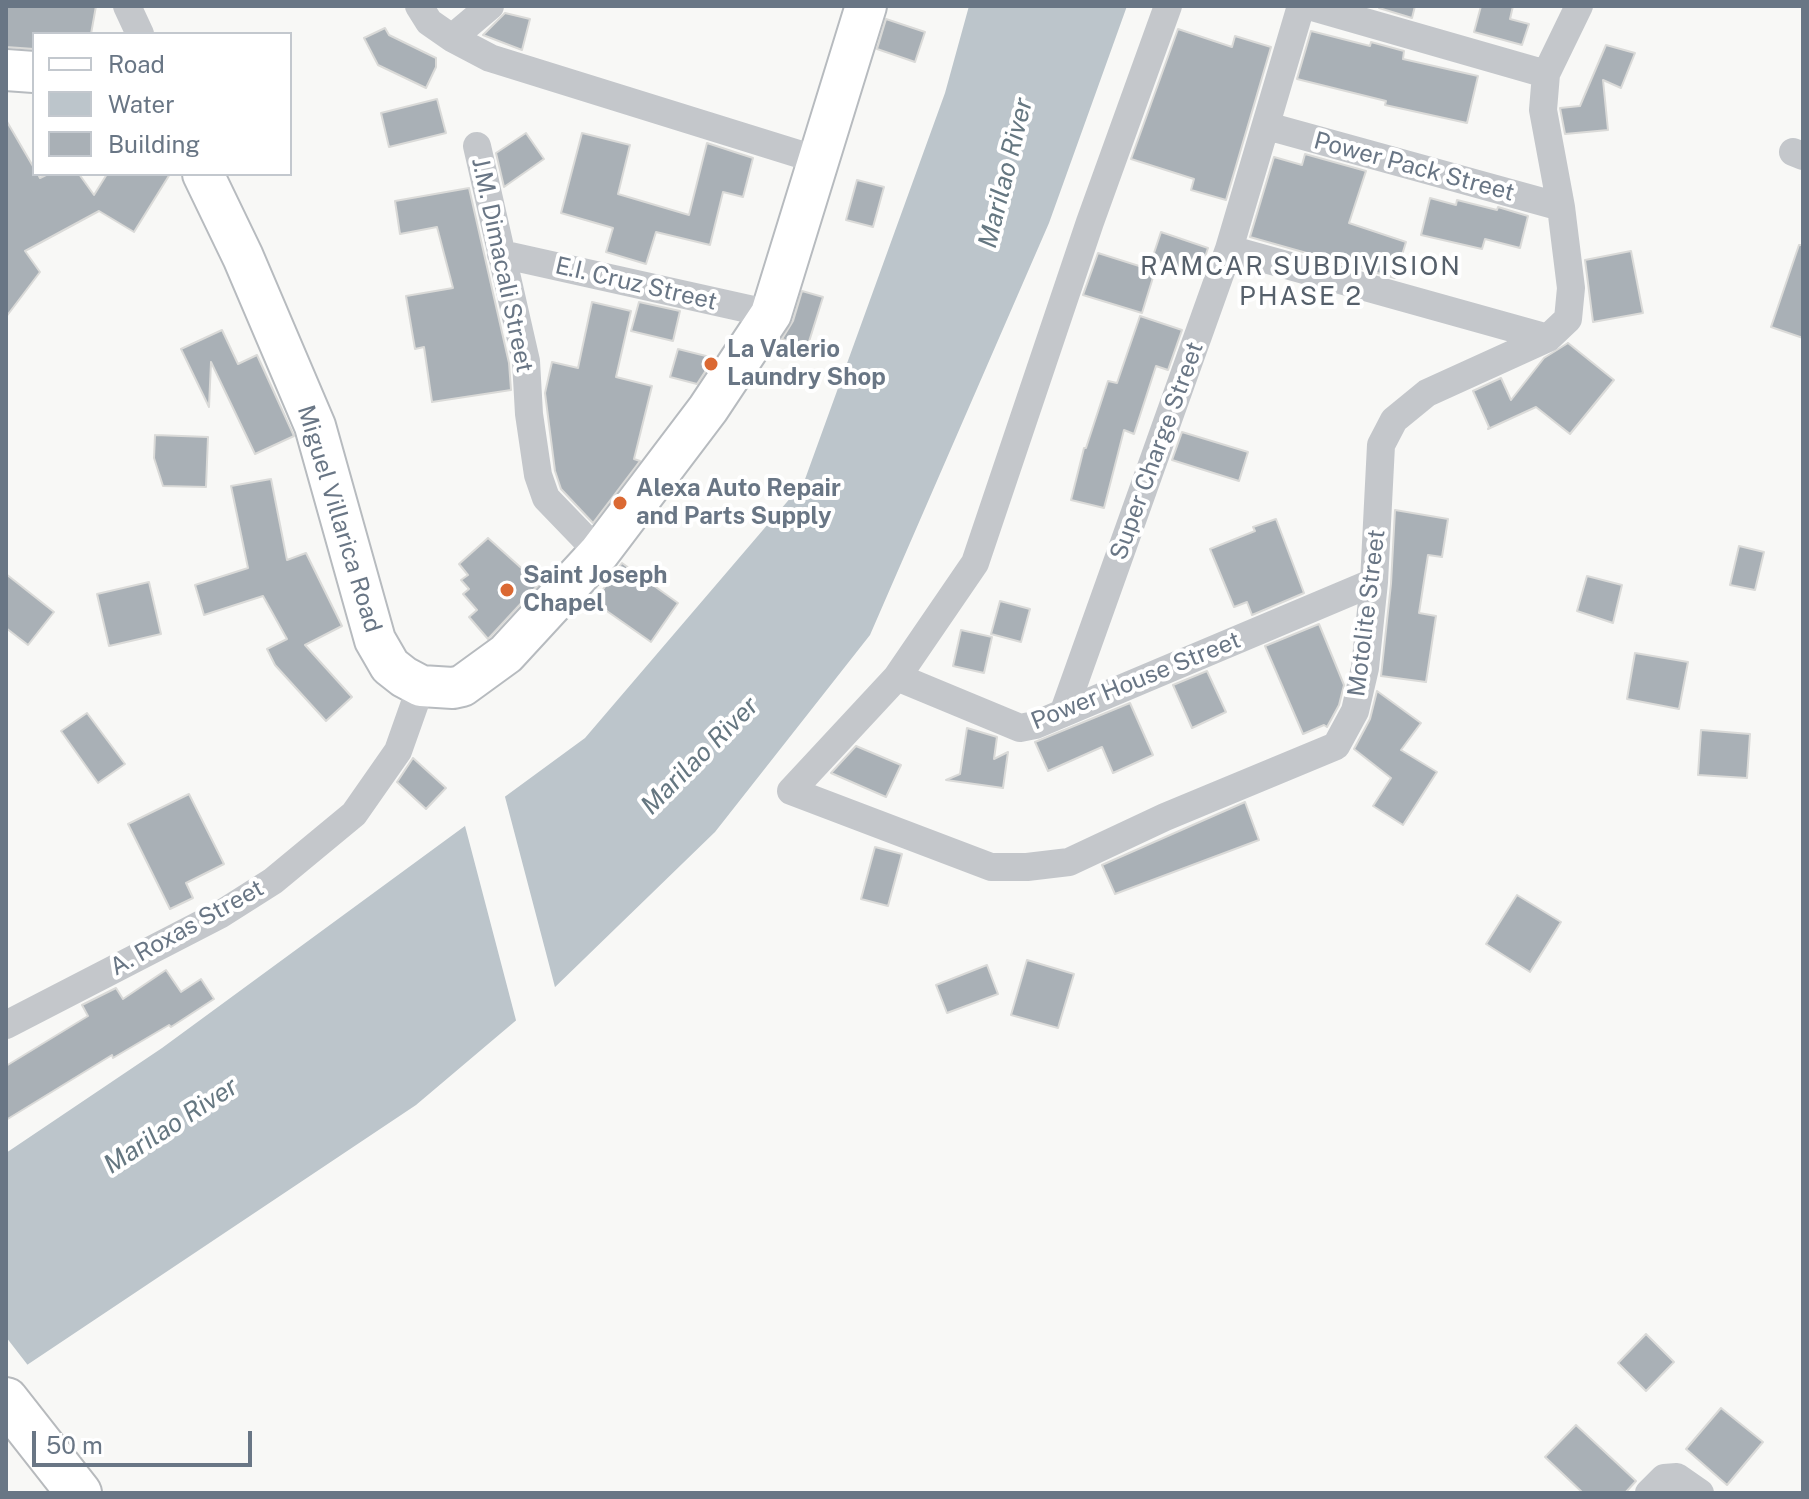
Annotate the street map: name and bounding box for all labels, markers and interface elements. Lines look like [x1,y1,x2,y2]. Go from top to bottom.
legend [32,32,292,176]
text: Road [108,50,165,78]
text: Water [108,90,175,118]
water label: Marilao River [972,95,1040,251]
street label: Power Pack Street [1311,126,1517,208]
text: Building [108,130,200,158]
street label: J.M. Dimacali Street [465,155,539,375]
street label: E.I. Cruz Street [552,251,720,317]
district label: RAMCAR SUBDIVISION PHASE 2 [1140,251,1462,312]
place label: La Valerio Laundry Shop [727,336,886,392]
street label: Super Charge Street [1104,338,1210,564]
marker: La Valerio Laundry Shop [702,355,720,373]
street label: Miguel Villarica Road [291,402,387,636]
place label: Alexa Auto Repair and Parts Supply [636,475,841,531]
marker: Alexa Auto Repair and Parts Supply [611,494,629,512]
street label: Motolite Street [1342,528,1392,698]
place label: Saint Joseph Chapel [523,562,667,618]
marker: Saint Joseph Chapel [498,581,516,599]
street label: Power House Street [1027,626,1245,736]
water label: Marilao River [635,691,765,821]
street label: A. Roxas Street [105,874,269,982]
water label: Marilao River [98,1071,244,1181]
scale bar [36,1415,256,1465]
text: 50 m [46,1431,103,1459]

